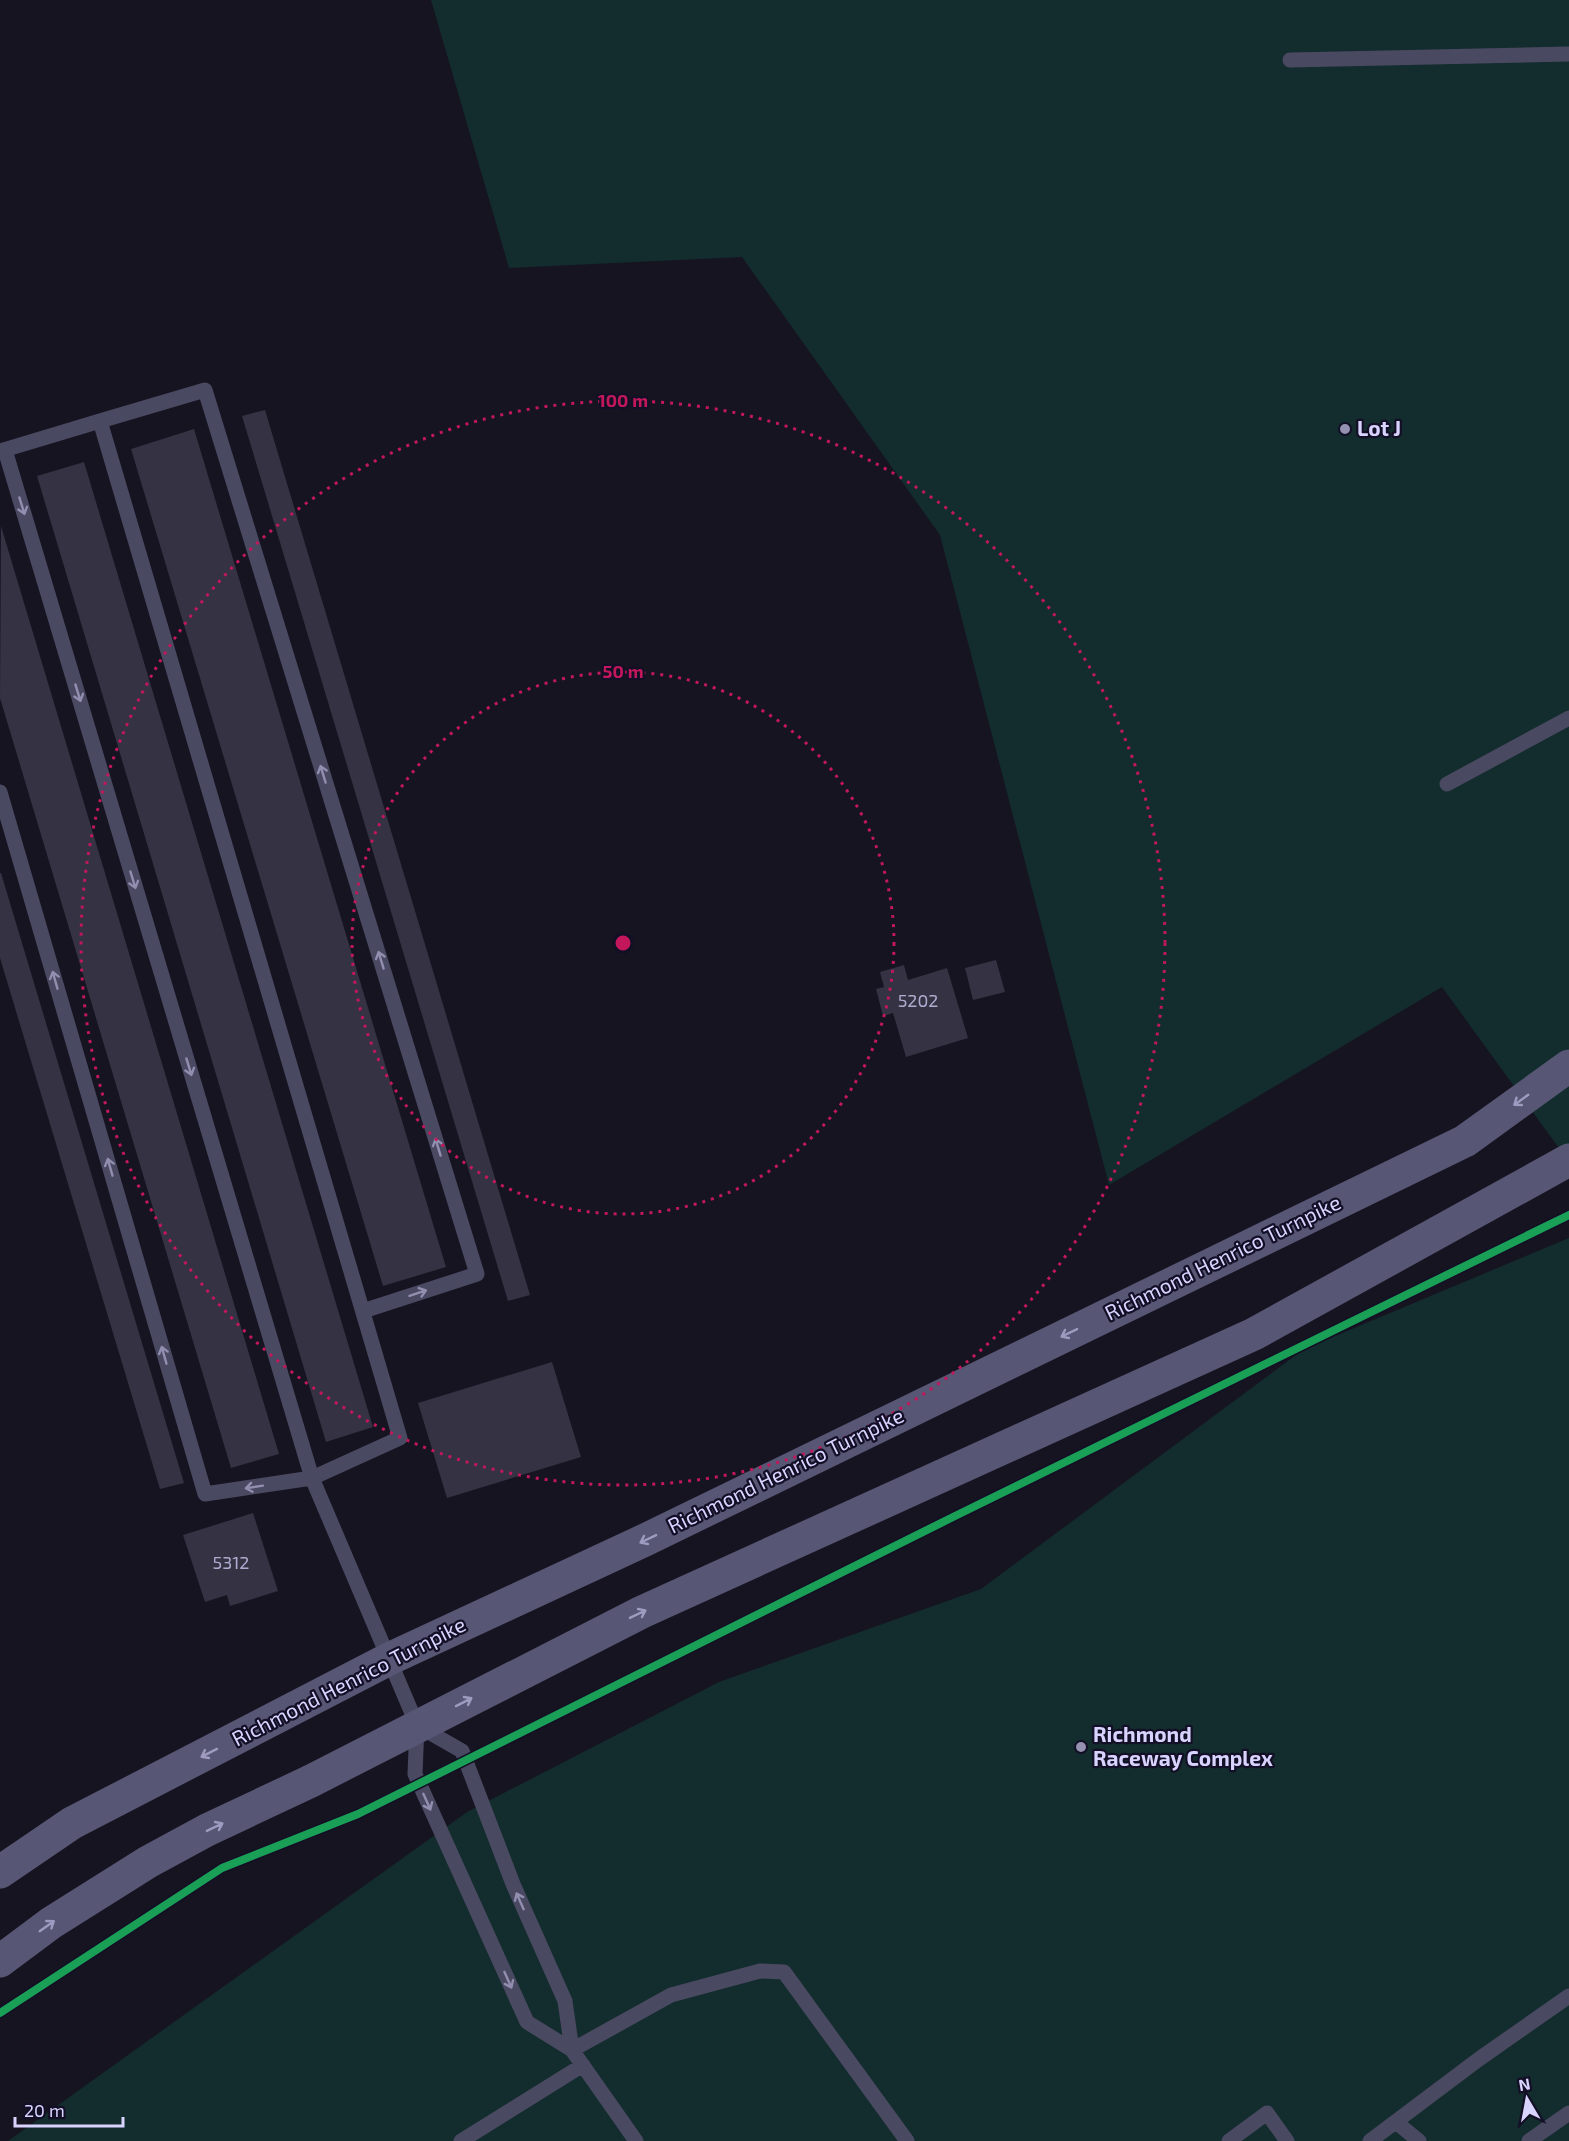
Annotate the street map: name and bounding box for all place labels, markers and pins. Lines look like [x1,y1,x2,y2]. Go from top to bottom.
place label: Lot J [1357,415,1401,440]
marker: Lot J [1338,422,1352,436]
centre of rings [613,933,633,953]
place label: Richmond Raceway Complex [1093,1721,1273,1771]
marker: Richmond Raceway Complex [1074,1740,1088,1754]

